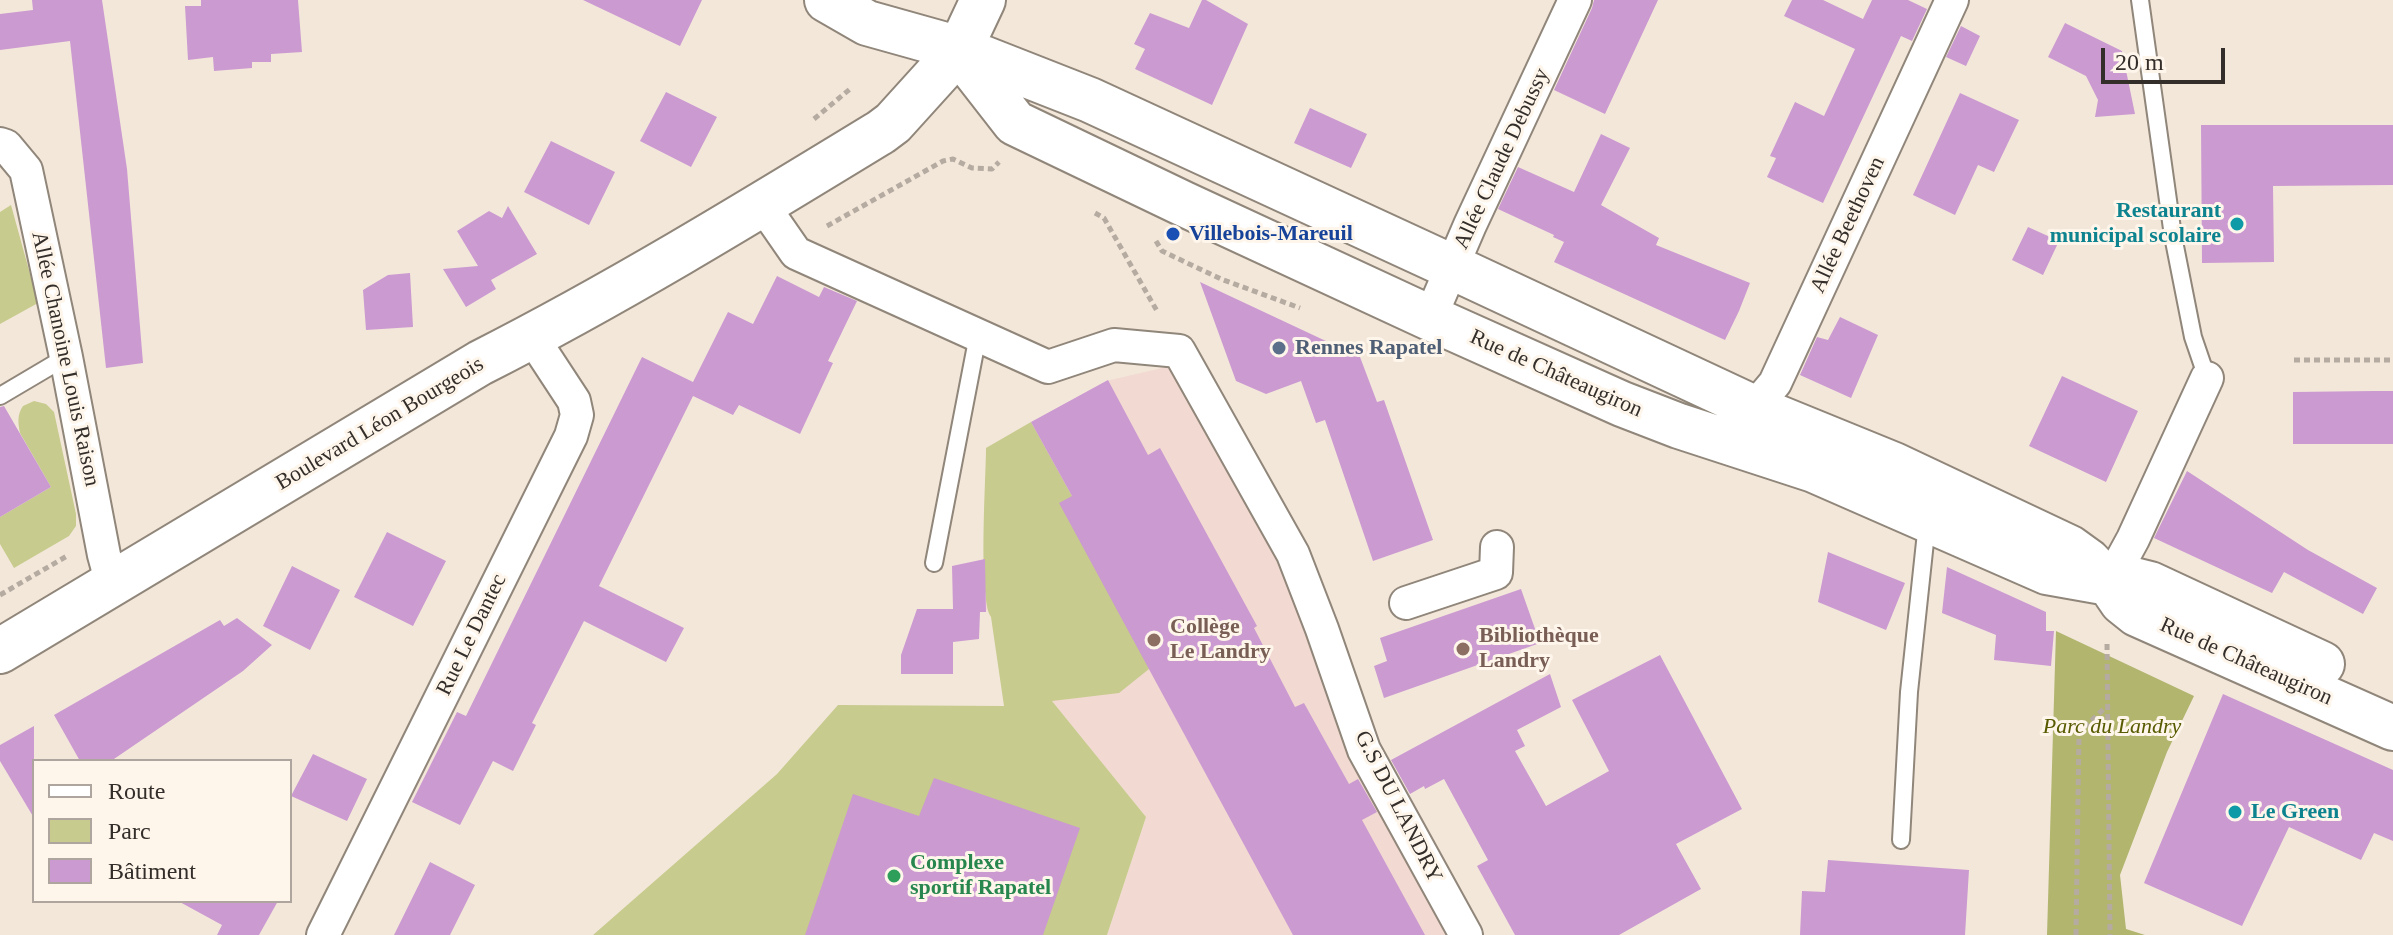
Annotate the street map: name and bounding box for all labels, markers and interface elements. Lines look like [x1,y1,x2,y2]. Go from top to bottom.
scale bar [2105,32,2229,82]
text: 20 m [2115,49,2164,75]
street label: Allée Claude Debussy [1448,64,1556,254]
street label: Allée Beethoven [1805,153,1891,297]
place label: Restaurant municipal scolaire [2050,198,2221,250]
marker: Restaurant municipal scolaire [2228,215,2246,233]
place label: Villebois-Mareuil [1189,221,1353,247]
marker: Villebois-Mareuil [1164,225,1182,243]
street label: Allée Chanoine Louis Raison [25,229,105,489]
street label: Rue de Châteaugiron [1466,324,1646,424]
place label: Rennes Rapatel [1295,335,1442,361]
marker: Rennes Rapatel [1270,339,1288,357]
street label: Boulevard Léon Bourgeois [271,351,489,497]
street label: Rue Le Dantec [431,570,513,700]
street label: Rue de Châteaugiron [2156,612,2336,712]
place label: Collège Le Landry [1170,614,1271,666]
place label: Bibliothèque Landry [1479,623,1599,674]
marker: Collège Le Landry [1145,631,1163,649]
marker: Bibliothèque Landry [1454,640,1472,658]
park label: Parc du Landry [2043,714,2181,740]
street label: G.S DU LANDRY [1348,727,1448,887]
legend [32,759,292,903]
text: Route [108,778,165,804]
place label: Le Green [2251,799,2339,825]
marker: Le Green [2226,803,2244,821]
text: Parc [108,818,151,844]
place label: Complexe sportif Rapatel [910,850,1051,902]
text: Bâtiment [108,858,196,884]
marker: Complexe sportif Rapatel [885,867,903,885]

